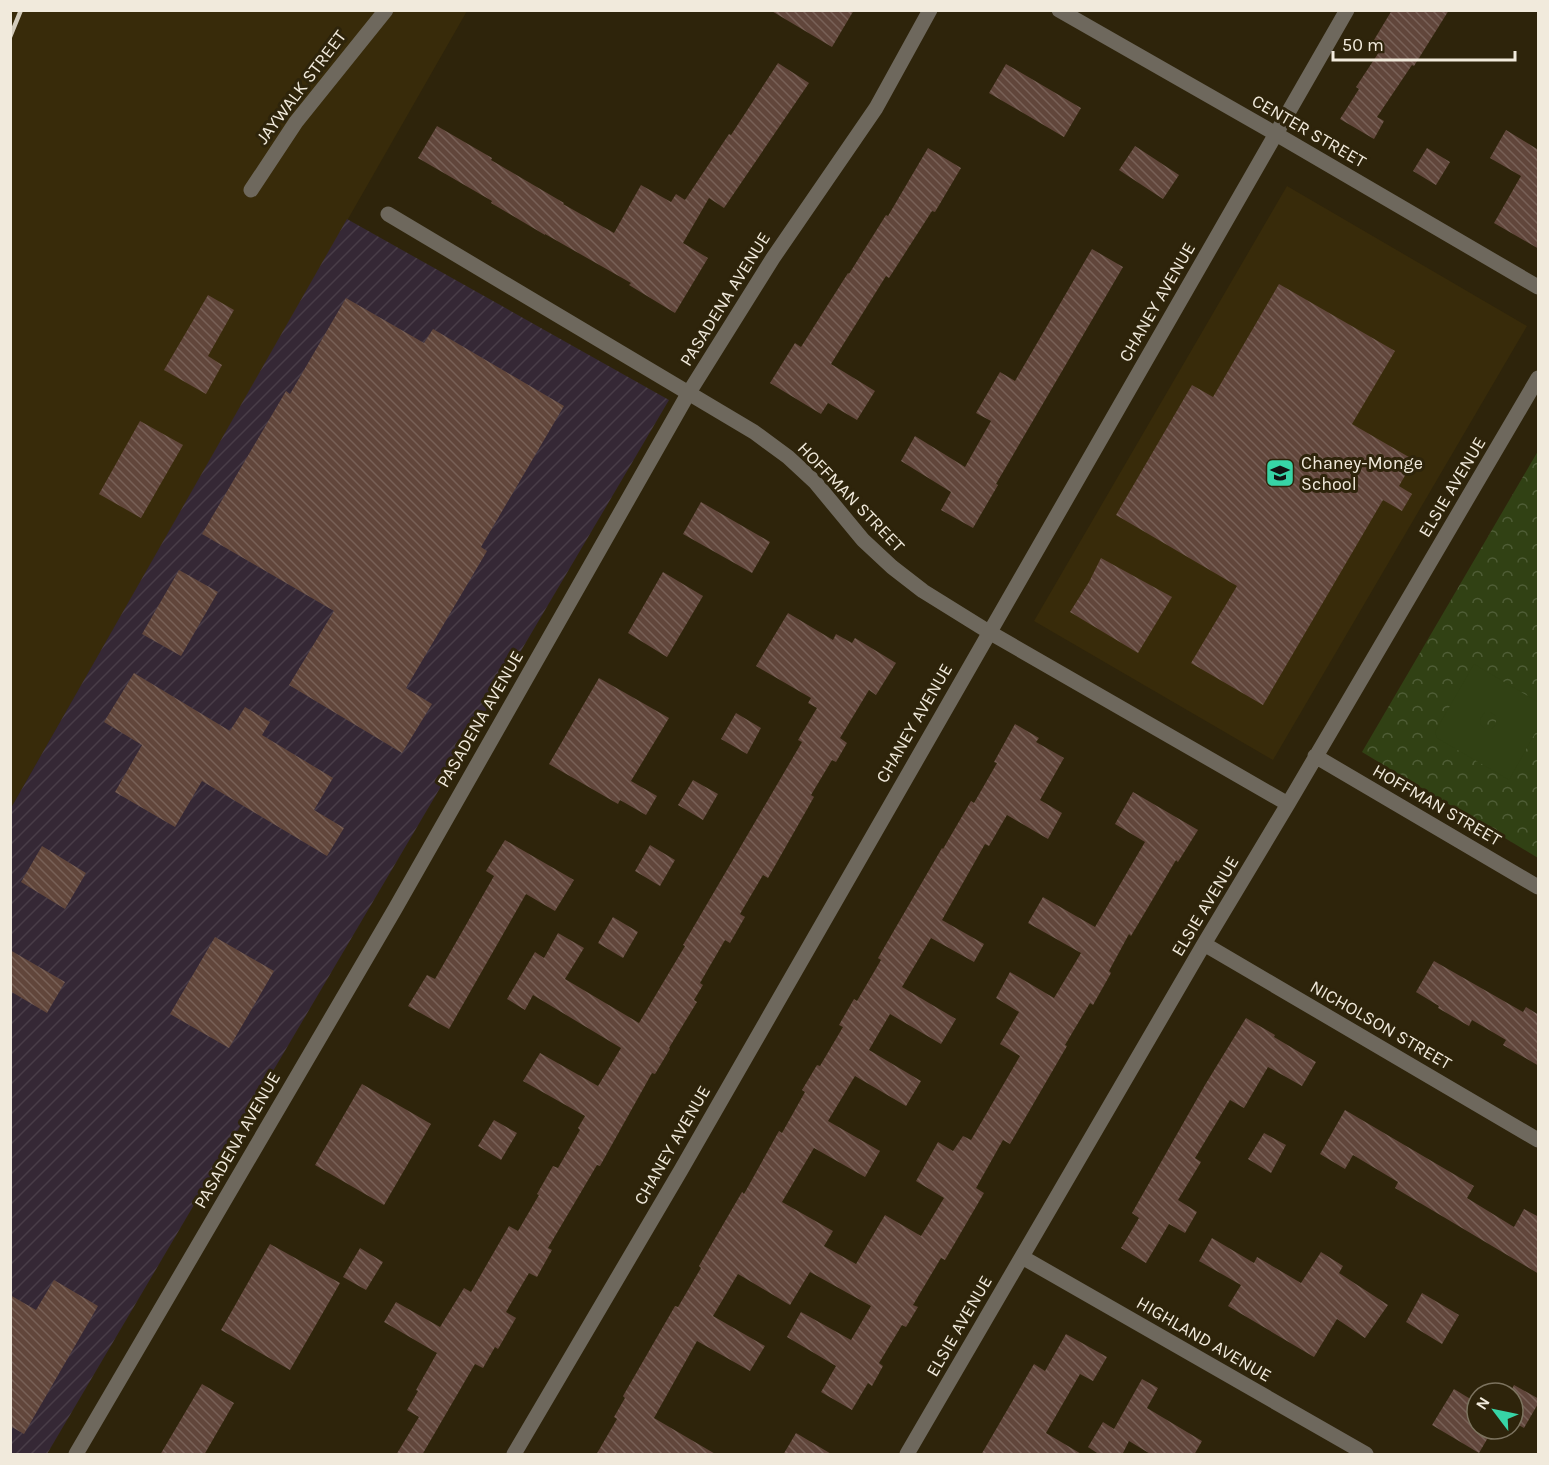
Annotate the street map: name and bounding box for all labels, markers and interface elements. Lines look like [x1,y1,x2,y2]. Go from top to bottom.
scale bar [1333,24,1514,62]
street label: JAYWALK STREET [251,26,351,148]
text: 50 m [1342,34,1384,56]
street label: CENTER STREET [1248,89,1370,173]
street label: PASADENA AVENUE [675,228,775,370]
street label: CHANEY AVENUE [1114,238,1200,366]
street label: ELSIE AVENUE [1413,433,1491,541]
street label: HOFFMAN STREET [793,437,909,557]
place label: Chaney-Monge School [1301,452,1423,495]
school or university icon: Chaney-Monge School [1264,457,1296,489]
street label: PASADENA AVENUE [432,647,528,791]
street label: CHANEY AVENUE [871,659,957,787]
street label: HOFFMAN STREET [1369,759,1505,851]
street label: ELSIE AVENUE [1166,852,1244,960]
street label: NICHOLSON STREET [1306,976,1456,1074]
street label: PASADENA AVENUE [189,1068,285,1212]
street label: CHANEY AVENUE [629,1081,715,1209]
street label: ELSIE AVENUE [921,1272,997,1380]
street label: HIGHLAND AVENUE [1133,1291,1275,1387]
north arrow [1465,1381,1525,1441]
text: N [1472,1393,1494,1413]

